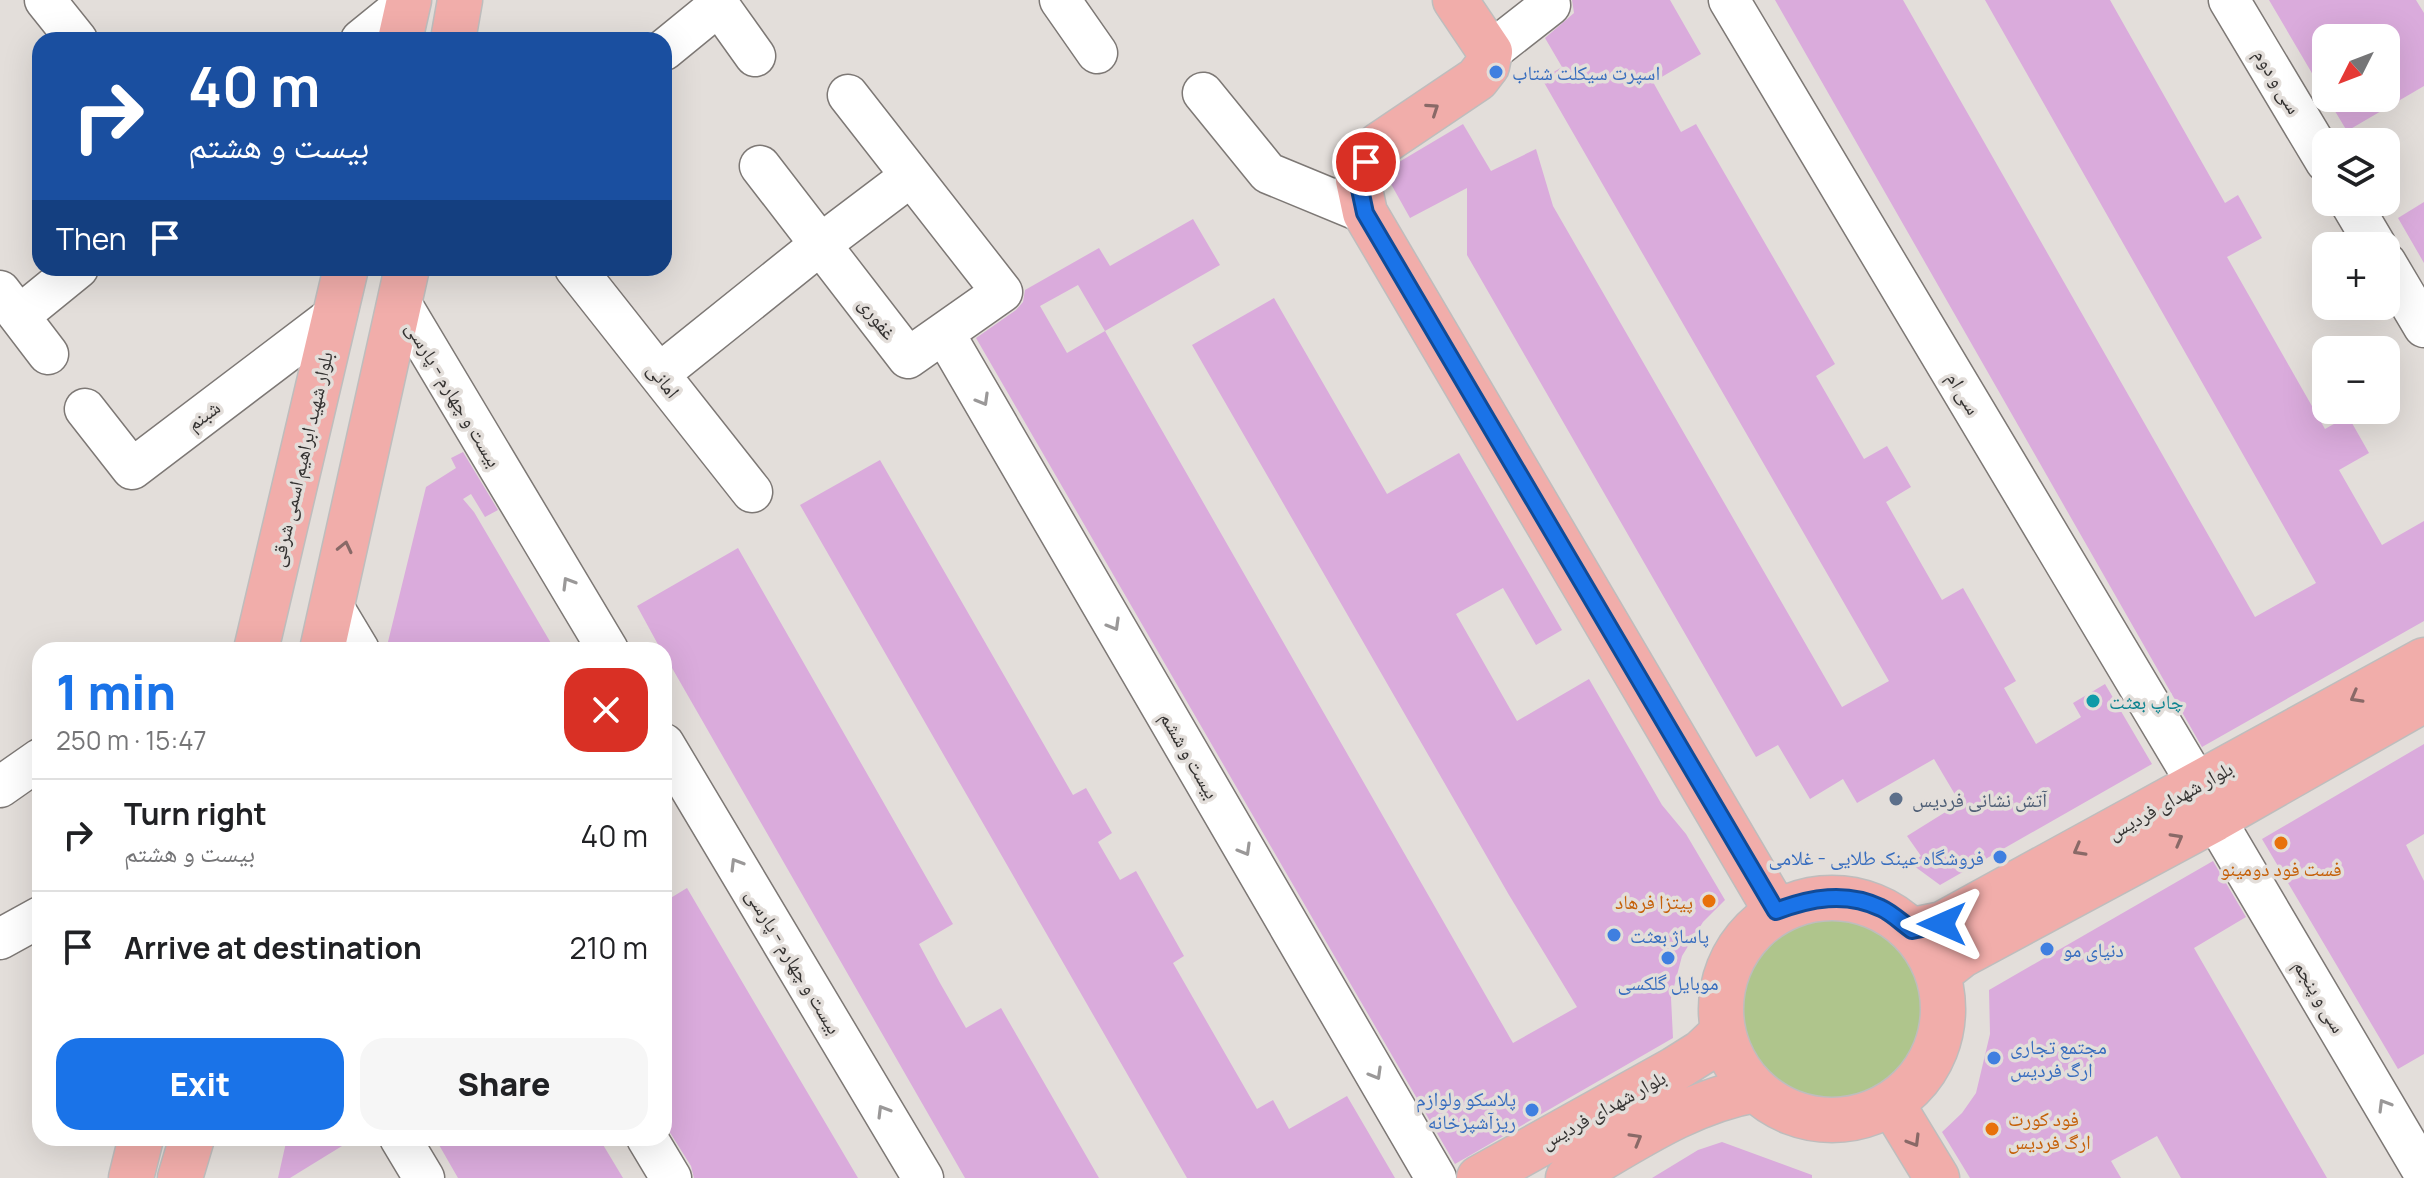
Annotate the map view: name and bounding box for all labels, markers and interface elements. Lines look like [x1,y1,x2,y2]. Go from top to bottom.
north arrow [2312,24,2400,112]
map controls [2312,24,2400,424]
street label: سی و دوم [2247,43,2308,119]
text: 40 m [188,47,320,124]
place label: اسپرت سیکلت شتاب [1512,59,1660,86]
marker: اسپرت سیکلت شتاب [1487,63,1505,81]
icon: right [56,64,160,168]
one-way arrow [1425,104,1439,119]
text: بیست و هشتم [188,120,370,169]
pin [1332,128,1400,196]
button: layers [2312,128,2400,216]
icon: arrive [1344,140,1388,184]
icon: arrive [143,216,187,260]
text: Then [56,218,127,259]
button: + [2312,232,2400,320]
street label: غفوری [853,291,903,345]
street label: بیست و چهارم - پارسی [399,316,508,472]
button: − [2312,336,2400,424]
street label: بلوار شهید ابراهیم اسمی شرقی [263,349,340,569]
street label: امانی [642,357,686,403]
street label: سی ام [1940,367,1987,420]
one-way arrow [973,391,989,406]
street label: شبنم [181,394,226,437]
one-way arrow [336,540,353,554]
one-way arrow [562,577,578,592]
one-way arrow [1104,616,1120,631]
text: 1 min [56,659,176,724]
button: close [564,668,648,752]
place label: چاپ بعثت [2109,688,2184,715]
one-way arrow [2350,688,2364,703]
marker: چاپ بعثت [2084,692,2102,710]
street label: بیست و ششم [1153,706,1226,804]
text: 250 m · 15:47 [56,722,207,758]
street label: بلوار شهدای فردیس [2102,754,2238,846]
place label: آتش نشانی فردیس [1912,786,2048,813]
marker: آتش نشانی فردیس [1887,790,1905,808]
text: Turn right [124,793,267,834]
icon: right [56,813,100,857]
text: 40 m [581,815,648,856]
text: بیست و هشتم [124,834,255,870]
one-way arrow [2169,834,2183,849]
marker: فست فود دومینو [2272,834,2290,852]
one-way arrow [2073,840,2088,856]
one-way arrow [1235,841,1251,856]
place label: فروشگاه عینک طلایی - غلامی [1768,844,1984,871]
marker: فروشگاه عینک طلایی - غلامی [1991,848,2009,866]
place label: فست فود دومینو [2220,855,2342,882]
one-way arrow [730,858,745,873]
position arrow [1900,882,1984,966]
street label: بیست و چهارم - پارسی [739,883,848,1039]
place label: پیتزا فرهاد [1615,888,1693,915]
marker: پیتزا فرهاد [1700,892,1718,910]
place label: پاساژ بعثت [1630,922,1709,949]
icon: arrive [56,925,100,969]
marker: پاساژ بعثت [1605,926,1623,944]
text: Arrive at destination [124,927,422,968]
text: 210 m [569,927,648,968]
place label: دنیای مو [2063,936,2124,963]
marker: دنیای مو [2038,940,2056,958]
marker: موبایل گلکسی [1659,949,1677,967]
street label: سی و پنجم [2287,954,2352,1038]
place label: موبایل گلکسی [1617,969,1719,996]
place label: مجتمع تجاری ارگ فردیس [2010,1033,2107,1083]
button: Exit [56,1038,344,1130]
button: Share [360,1038,648,1130]
marker: مجتمع تجاری ارگ فردیس [1985,1049,2003,1067]
street label: بلوار شهدای فردیس [1535,1063,1671,1155]
one-way arrow [1366,1066,1382,1080]
place label: پلاسکو ولوازم ریزآشپزخانه [1416,1085,1516,1135]
one-way arrow [2378,1099,2394,1114]
marker: پلاسکو ولوازم ریزآشپزخانه [1523,1101,1541,1119]
one-way arrow [878,1105,893,1120]
place label: فود کورت ارگ فردیس [2008,1105,2091,1155]
marker: فود کورت ارگ فردیس [1983,1120,2001,1138]
one-way arrow [1905,1132,1920,1147]
one-way arrow [1627,1133,1642,1149]

